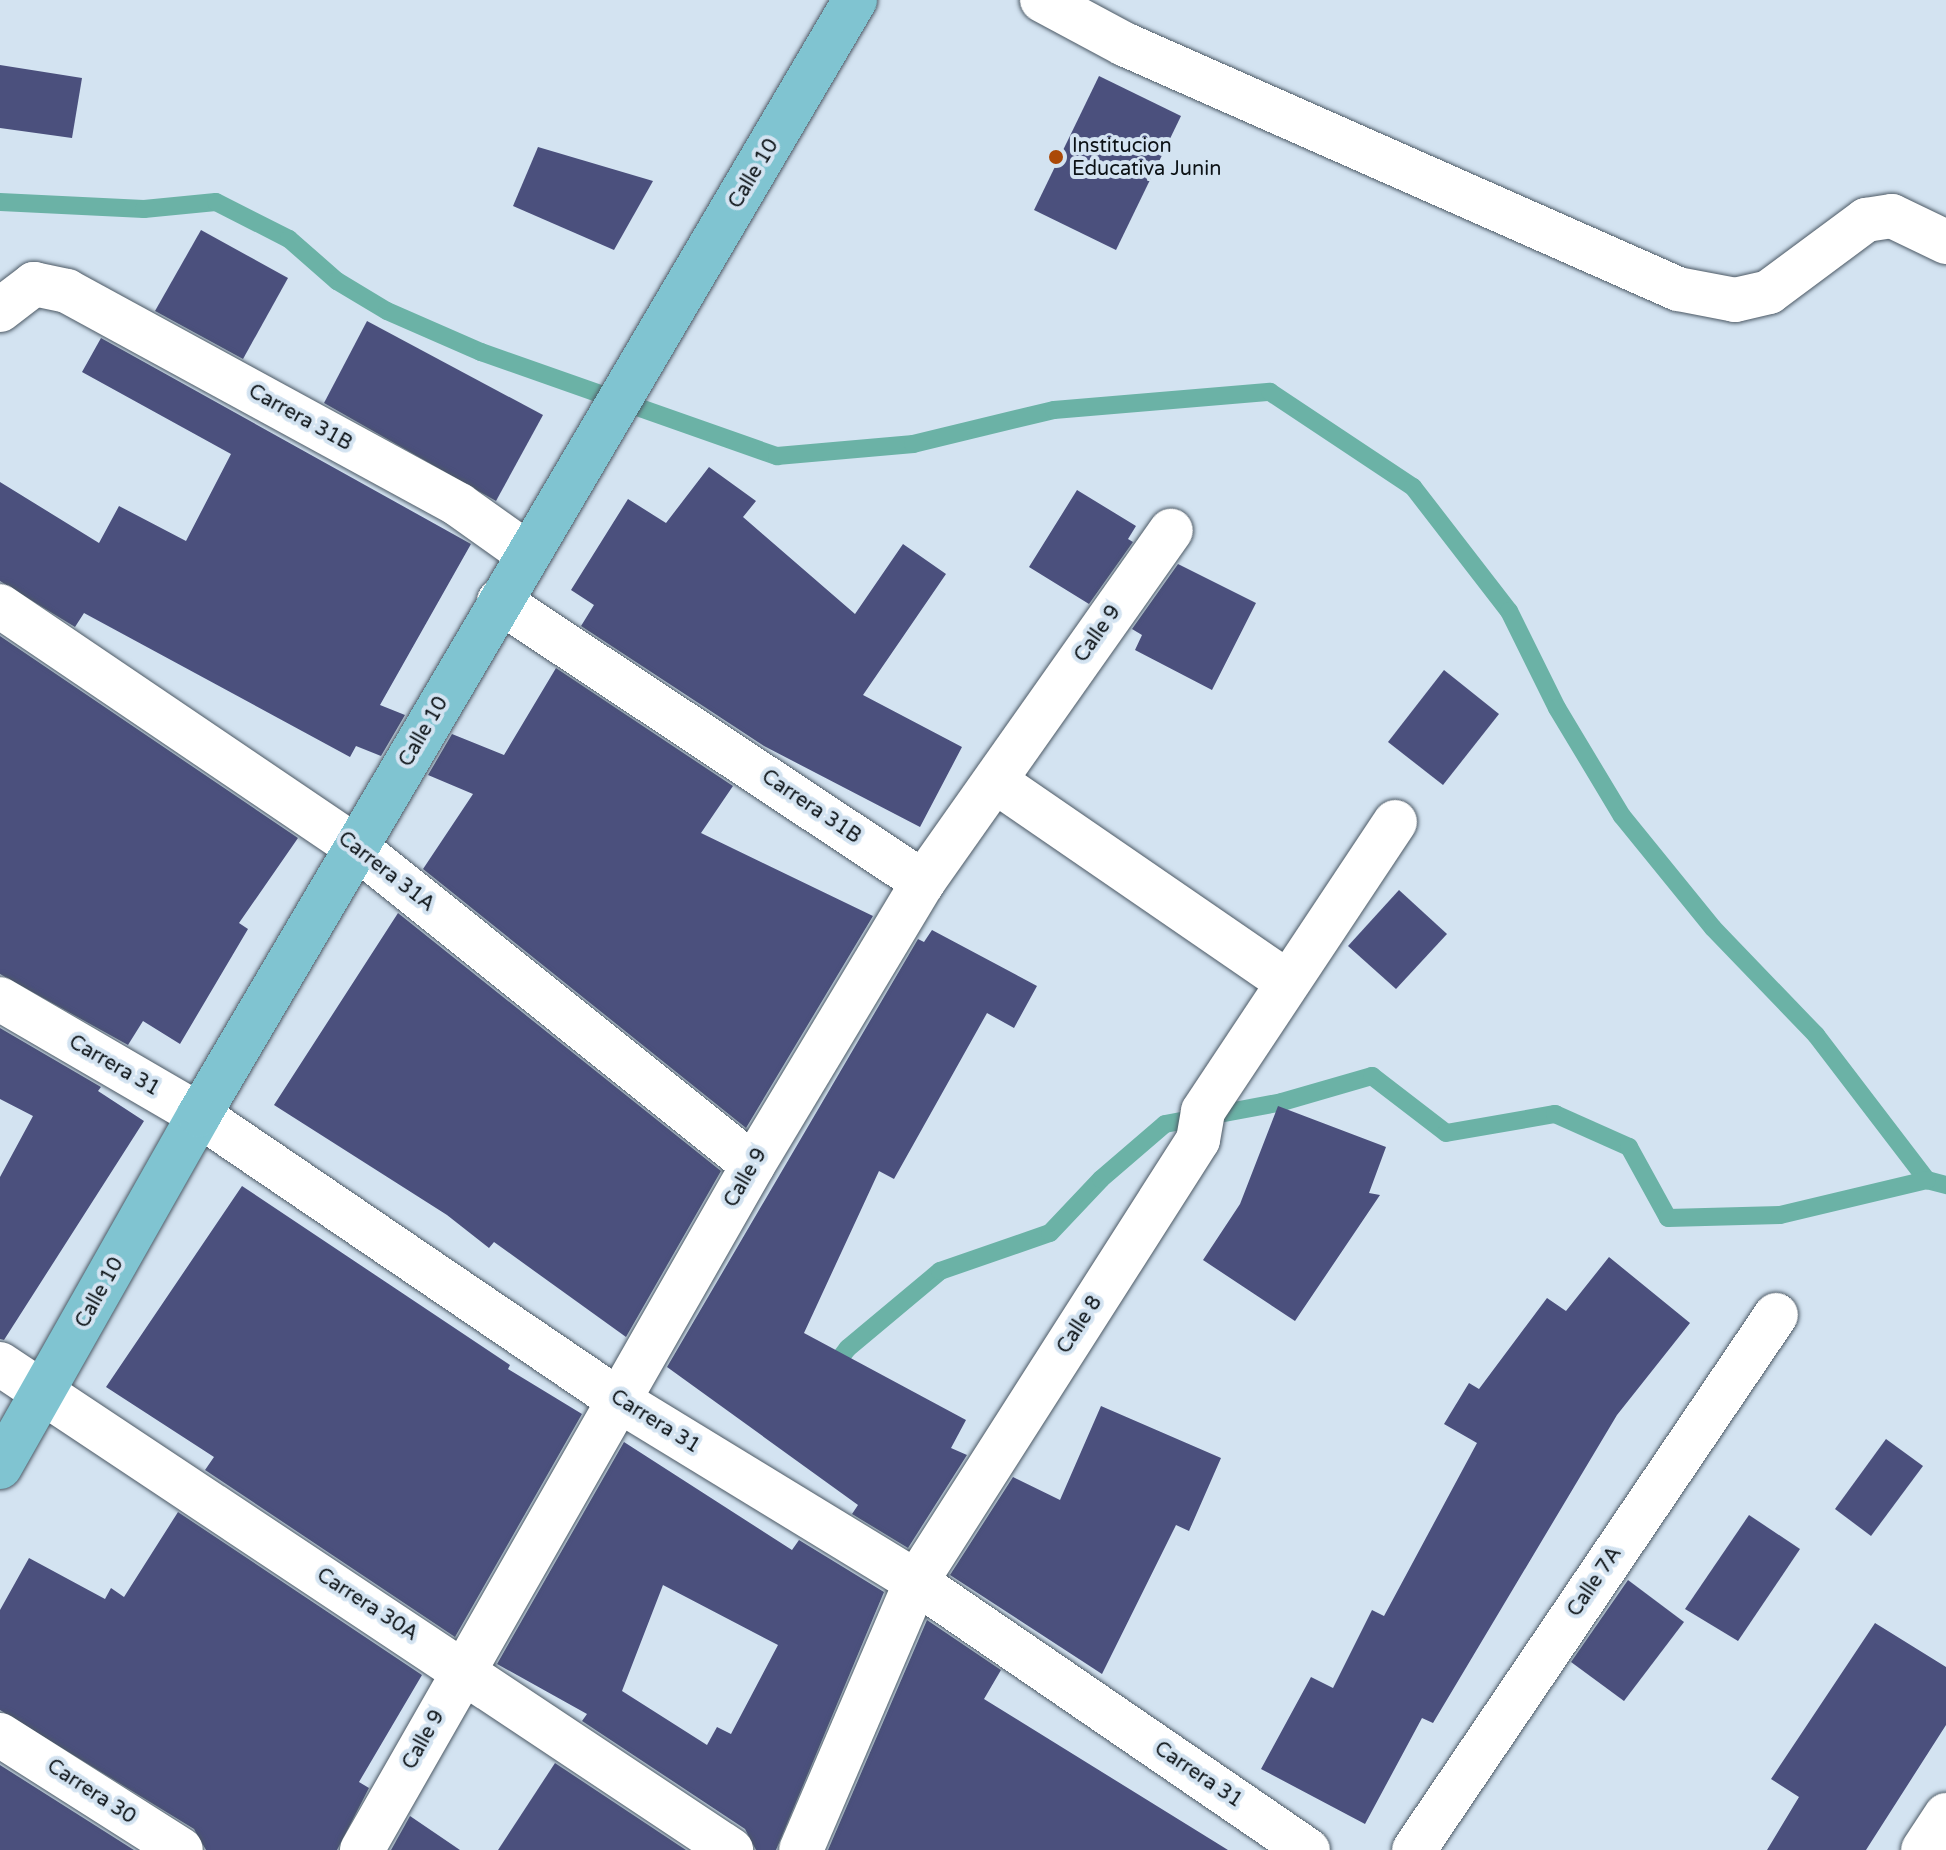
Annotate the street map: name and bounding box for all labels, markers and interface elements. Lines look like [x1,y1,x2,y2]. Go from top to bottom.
place label: Institucion Educativa Junin [1072,134,1221,181]
street label: Calle 10 [724,135,784,213]
marker: Institucion Educativa Junin [1047,148,1065,166]
street label: Carrera 31B [244,380,356,456]
street label: Calle 9 [1070,601,1126,667]
street label: Calle 10 [394,693,454,771]
street label: Carrera 31B [757,765,865,849]
street label: Carrera 31A [333,827,439,917]
street label: Carrera 31 [64,1030,164,1102]
street label: Calle 9 [720,1144,772,1212]
street label: Calle 10 [71,1254,129,1332]
street label: Calle 8 [1052,1292,1108,1358]
street label: Carrera 31 [606,1385,704,1459]
street label: Calle 7A [1563,1543,1627,1621]
street label: Carrera 30A [312,1563,422,1647]
street label: Calle 9 [398,1706,450,1774]
street label: Carrera 31 [1150,1737,1246,1813]
street label: Carrera 30 [42,1755,140,1829]

